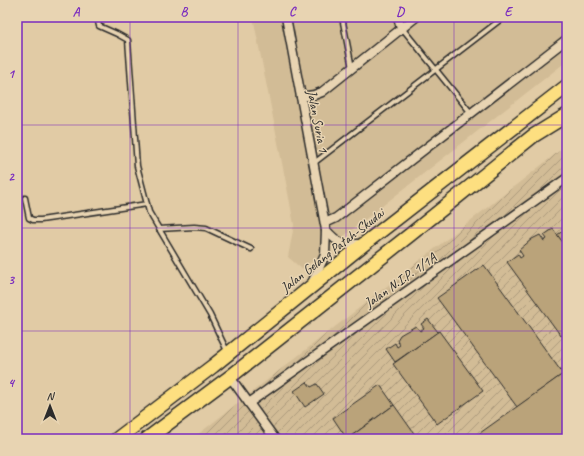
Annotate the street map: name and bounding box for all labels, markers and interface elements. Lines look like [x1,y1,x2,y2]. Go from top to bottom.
text: A [73,4,81,20]
text: B [181,4,189,20]
text: C [289,4,297,20]
text: D [396,4,405,20]
text: E [505,4,514,20]
text: 1 [8,66,16,82]
street label: Jalan Suria 1 [303,88,332,154]
text: 2 [8,169,15,185]
street label: Jalan Gelang Patah-Skudai [276,203,389,297]
street label: Jalan N.I.P. 1/1A [360,249,440,312]
text: 3 [8,272,15,288]
text: 4 [8,375,16,391]
north arrow [30,386,70,426]
text: N [47,389,56,403]

